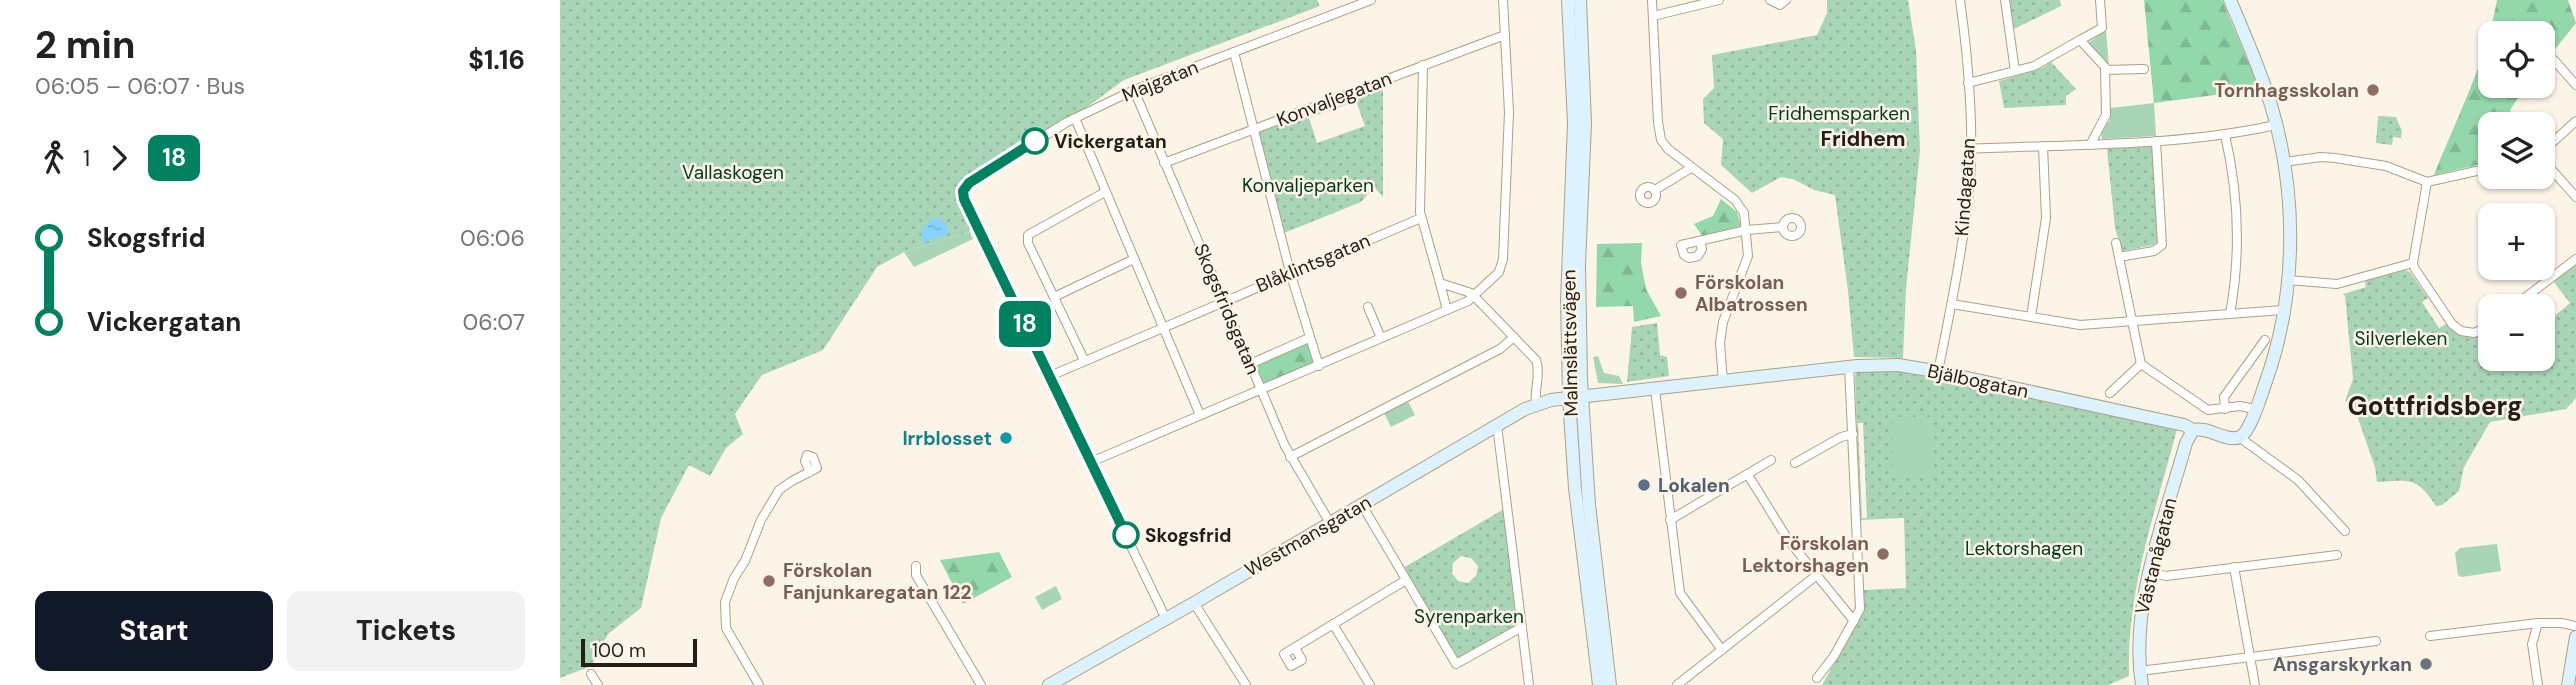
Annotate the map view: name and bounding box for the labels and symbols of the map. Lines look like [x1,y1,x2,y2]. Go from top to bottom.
street label: Majgatan [1118,54,1202,108]
street label: Konvaljegatan [1273,66,1395,132]
place label: Tornhagsskolan [2214,78,2359,103]
marker: Tornhagsskolan [2365,82,2381,98]
park label: Fridhemsparken [1768,101,1910,126]
district label: Fridhem [1820,125,1906,153]
marker: Vickergatan [1022,128,1048,154]
place label: Vickergatan [1054,129,1167,154]
street label: Kindagatan [1949,137,1981,237]
park label: Vallaskogen [682,160,784,185]
park label: Konvaljeparken [1242,173,1374,198]
street label: Blåklintsgatan [1252,228,1374,298]
street label: Skogsfridsgatan [1188,240,1266,378]
street label: Malmslättsvägen [1556,269,1584,417]
place label: Förskolan Albatrossen [1695,270,1808,317]
marker: Förskolan Albatrossen [1673,285,1689,301]
line badge: 18 [994,301,1056,347]
park label: Silverleken [2355,326,2447,351]
street label: Bjälbogatan [1925,358,2031,404]
district label: Gottfridsberg [2348,389,2522,423]
place label: Irrblosset [902,426,992,451]
marker: Irrblosset [998,430,1014,446]
place label: Lokalen [1658,473,1730,498]
marker: Lokalen [1636,477,1652,493]
street label: Westmansgatan [1240,490,1376,582]
street label: Västanågatan [2129,495,2183,617]
marker: Skogsfrid [1113,522,1139,548]
place label: Skogsfrid [1145,523,1232,548]
place label: Förskolan Lektorshagen [1742,531,1869,578]
park label: Lektorshagen [1965,536,2083,561]
marker: Förskolan Lektorshagen [1875,546,1891,562]
place label: Förskolan Fanjunkaregatan 122 [783,558,972,605]
marker: Förskolan Fanjunkaregatan 122 [761,573,777,589]
park label: Syrenparken [1414,604,1524,629]
scale bar [581,636,696,668]
place label: Ansgarskyrkan [2273,652,2412,677]
marker: Ansgarskyrkan [2418,656,2434,672]

